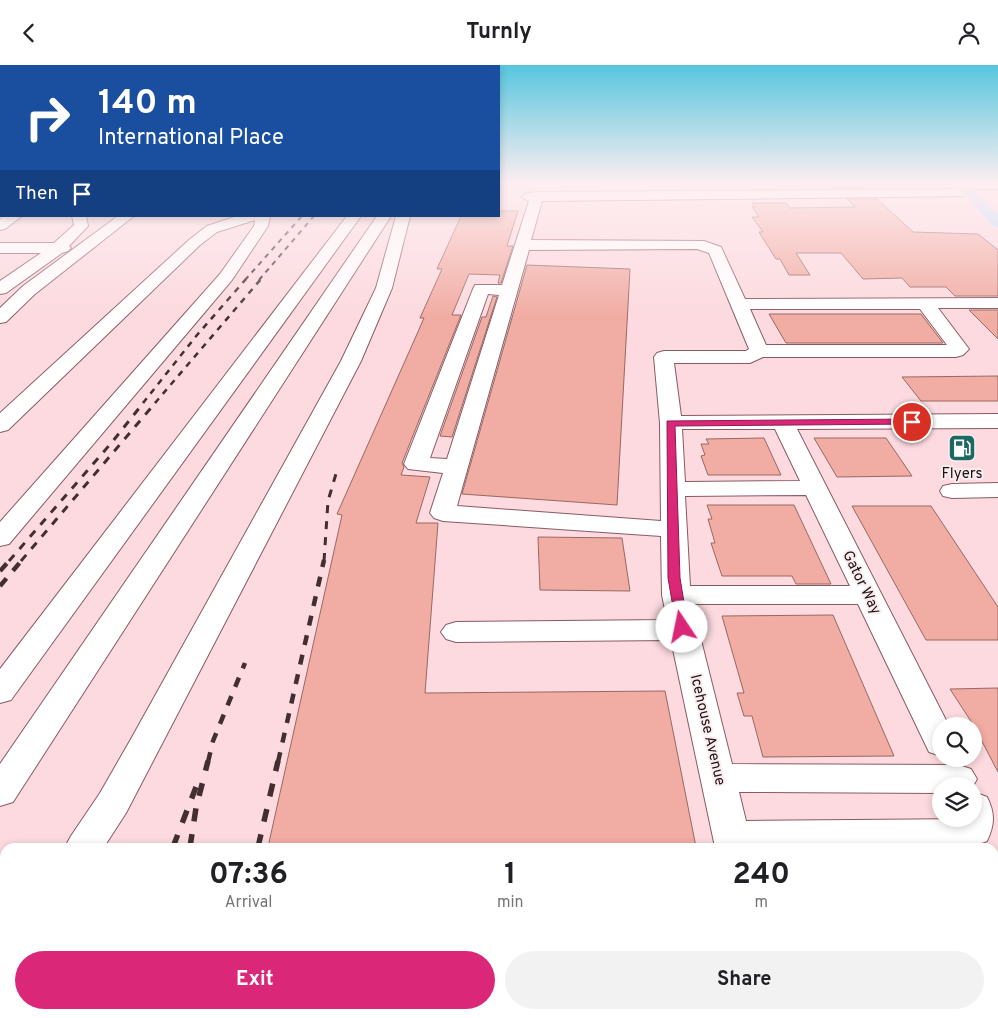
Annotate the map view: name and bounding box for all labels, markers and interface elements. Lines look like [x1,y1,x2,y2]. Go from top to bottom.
icon: back [15,19,43,47]
text: Turnly [466,19,532,46]
icon: person [955,19,983,47]
text: 140 m [98,82,197,126]
icon: right [15,85,80,150]
text: International Place [98,125,284,152]
icon: arrive [68,180,96,208]
text: Then [15,182,58,206]
pin [891,401,933,443]
icon: arrive [898,408,926,436]
fuel station icon: Flyers [947,433,977,463]
place label: Flyers [941,465,983,484]
street label: Gator Way [837,548,885,618]
position arrow [655,600,707,652]
street label: Icehouse Avenue [685,673,729,787]
map controls [932,717,982,827]
button: search [932,717,982,767]
button: layers [932,777,982,827]
text: 07:36 [209,857,288,894]
text: 1 [504,857,516,894]
text: 240 [733,857,790,894]
text: Arrival [225,893,272,913]
text: min [497,893,524,913]
text: m [755,893,768,913]
button: Exit [15,951,495,1009]
button: Share [505,951,984,1009]

